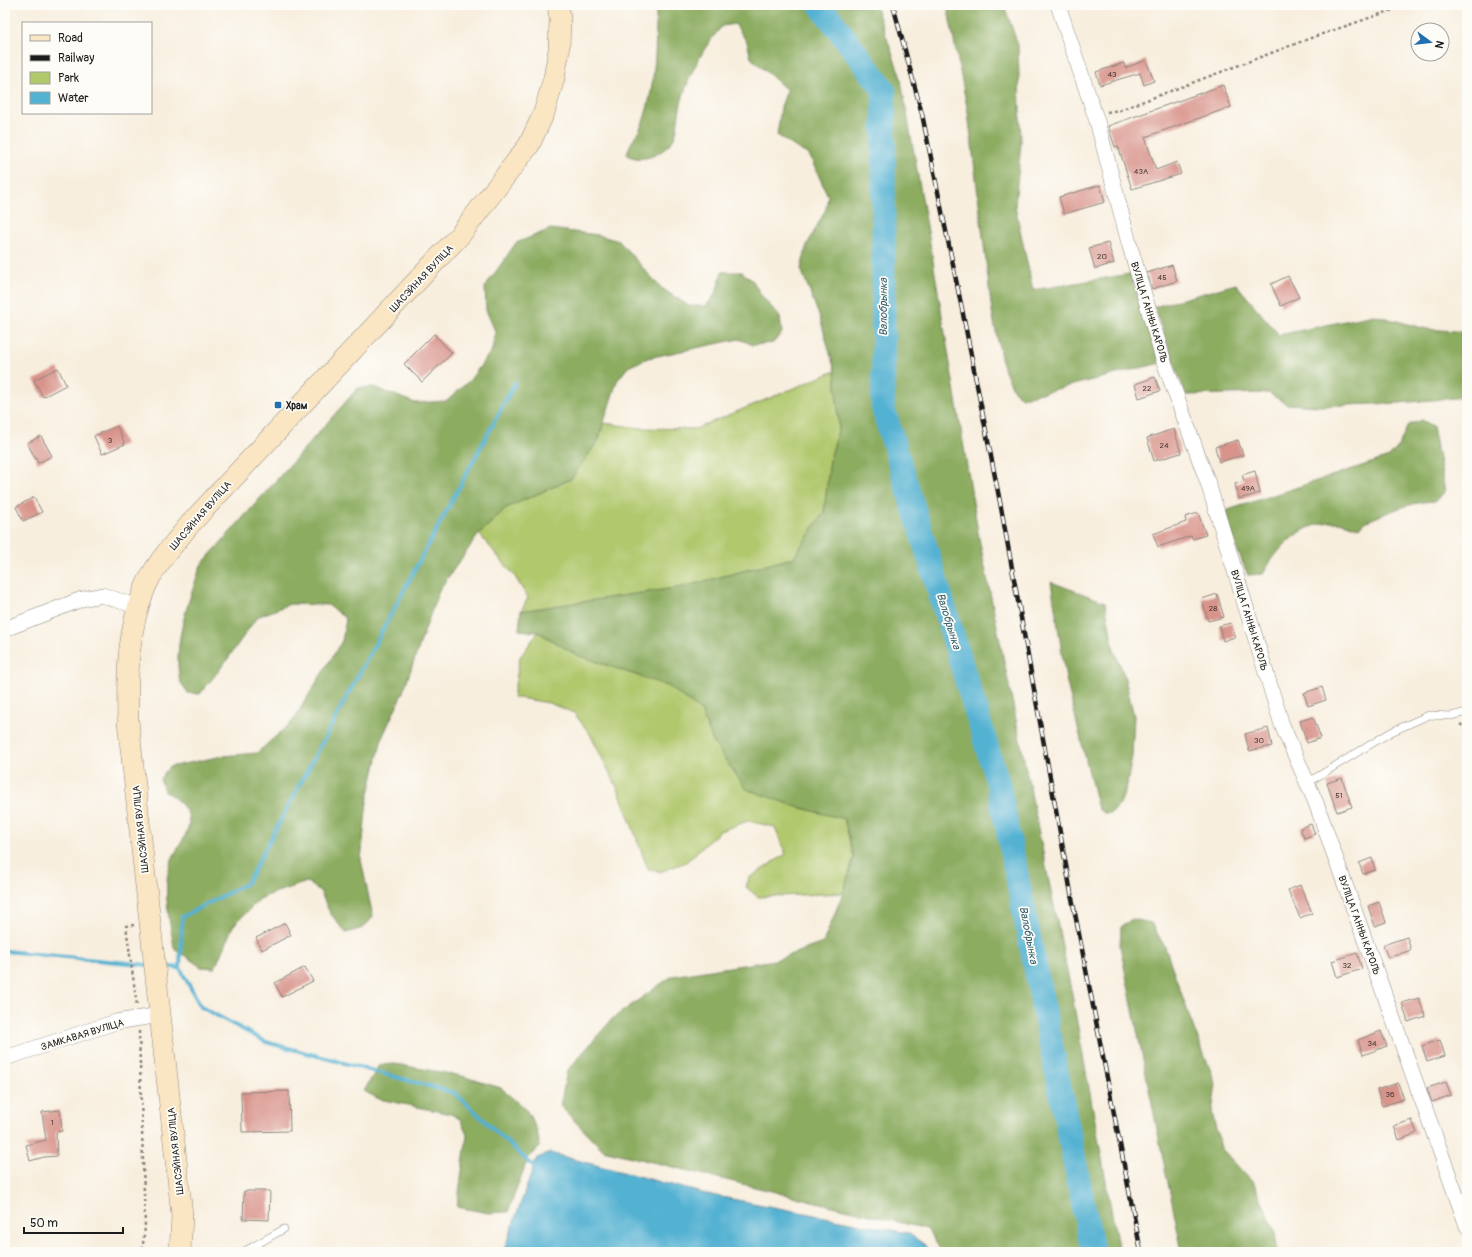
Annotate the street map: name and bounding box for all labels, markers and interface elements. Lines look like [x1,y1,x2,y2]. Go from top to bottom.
legend [22,22,152,114]
north arrow [1410,22,1450,62]
text: Road [58,31,83,46]
text: N [1432,39,1446,50]
text: Railway [58,51,94,66]
house number: 43 [1107,70,1117,79]
text: Park [58,71,79,86]
text: Water [58,91,89,106]
house number: 43А [1134,167,1148,176]
street label: ШАСЭЙНАЯ ВУЛІЦА [387,241,456,315]
house number: 20 [1097,252,1108,261]
street label: ВУЛІЦА ГАННЫ КАРОЛЬ [1128,260,1170,364]
house number: 45 [1158,273,1166,282]
water label: Валобрынка [877,277,890,336]
house number: 22 [1143,384,1152,393]
marker: Храм [273,400,283,410]
place label: Храм [286,400,308,412]
house number: 3 [108,436,113,445]
house number: 24 [1159,441,1169,450]
street label: ШАСЭЙНАЯ ВУЛІЦА [167,478,234,553]
house number: 49А [1241,484,1255,493]
street label: ВУЛІЦА ГАННЫ КАРОЛЬ [1228,568,1270,672]
water label: Валобрынка [934,592,963,652]
house number: 28 [1209,604,1217,613]
house number: 30 [1254,736,1264,745]
street label: ШАСЭЙНАЯ ВУЛІЦА [129,784,152,873]
house number: 51 [1335,791,1343,800]
street label: ВУЛІЦА ГАННЫ КАРОЛЬ [1335,874,1383,977]
water label: Валобрынка [1017,905,1041,966]
house number: 32 [1343,961,1352,970]
street label: ЗАМКАВАЯ ВУЛІЦА [39,1016,126,1053]
house number: 34 [1367,1039,1377,1048]
house number: 36 [1385,1090,1395,1099]
street label: ШАСЭЙНАЯ ВУЛІЦА [164,1106,187,1195]
house number: 1 [50,1118,54,1127]
scale bar [24,1209,123,1235]
text: 50 m [30,1216,58,1231]

